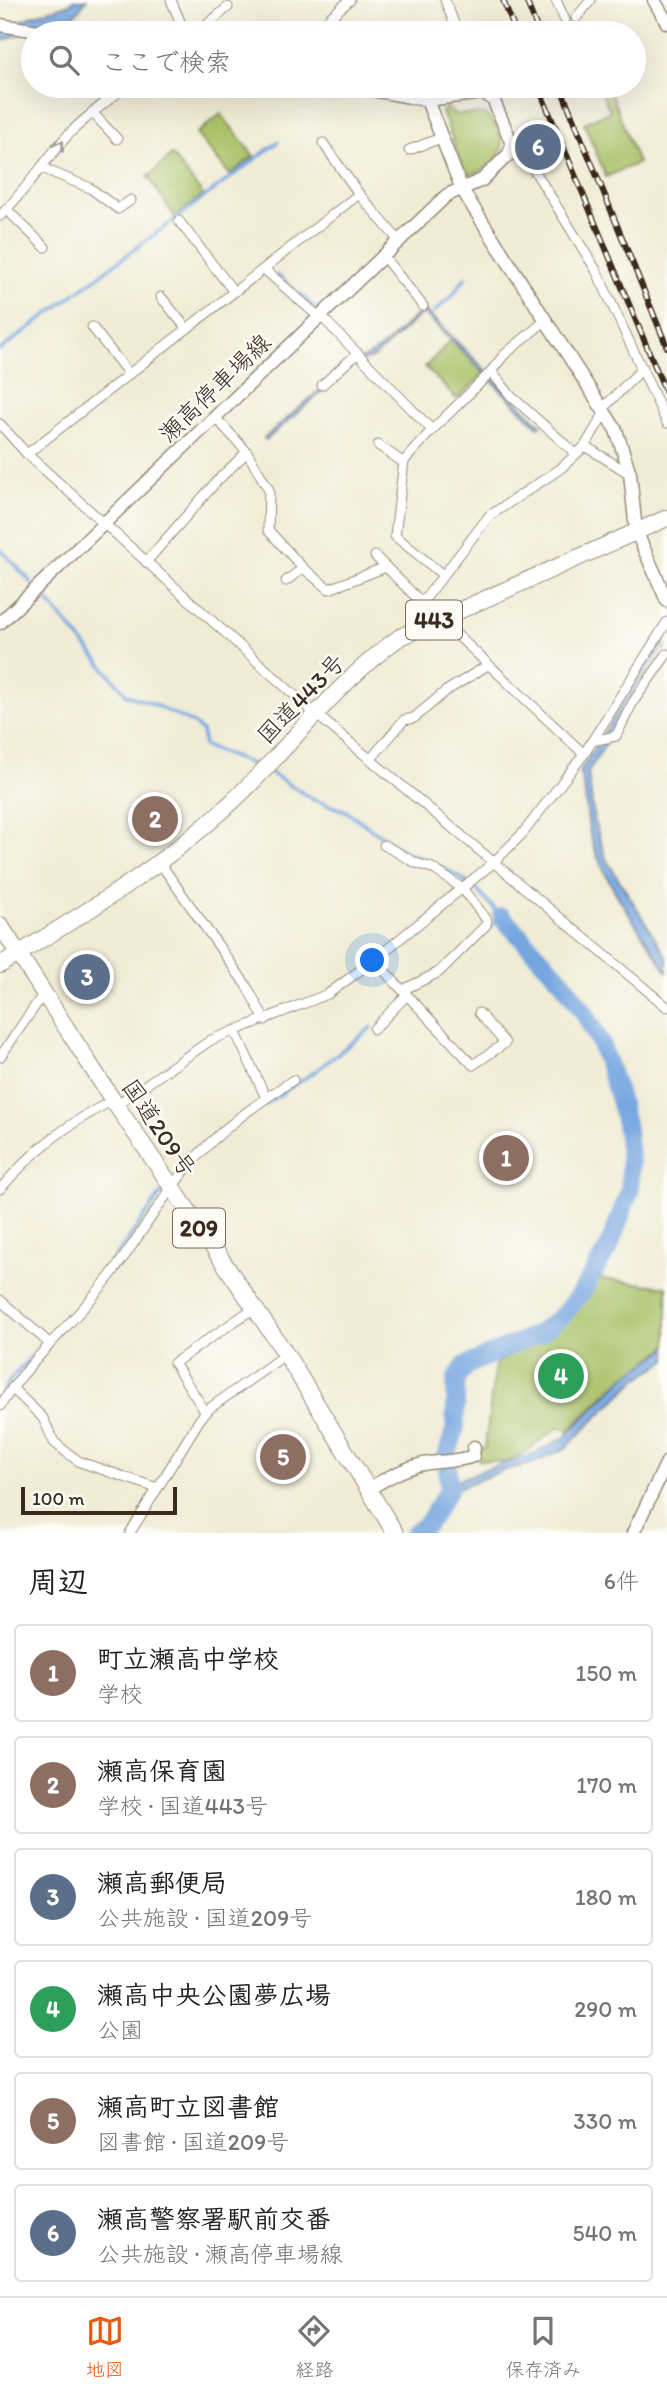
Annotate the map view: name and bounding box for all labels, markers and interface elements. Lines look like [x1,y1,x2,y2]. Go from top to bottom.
search box [21,21,646,98]
icon: search [45,41,83,79]
text: ここで検索 [101,46,231,78]
pin: 6 [515,121,561,173]
one-way arrow [52,141,65,153]
street label: 瀬高停車場線 [153,327,277,448]
road number: 443 [406,600,462,640]
street label: 国道443号 [251,648,351,750]
pin: 2 [132,793,178,845]
your location [355,943,389,977]
pin: 3 [64,951,110,1003]
street label: 国道209号 [116,1073,203,1182]
pin: 1 [483,1132,529,1184]
road number: 209 [173,1208,225,1247]
pin: 4 [538,1350,584,1402]
pin: 5 [260,1431,306,1483]
scale bar [21,1484,177,1516]
text: 100 m [32,1487,84,1510]
text: 周辺 [28,1563,88,1600]
text: 6件 [604,1567,639,1595]
text: 町立瀬高中学校 [97,1643,279,1675]
text: 1 [48,1659,58,1687]
text: 150 m [576,1659,637,1687]
text: 学校 [97,1680,143,1708]
text: 瀬高保育園 [97,1755,227,1787]
text: 2 [47,1771,59,1799]
text: 170 m [576,1771,637,1799]
text: 学校 · 国道443号 [97,1792,268,1820]
text: 瀬高郵便局 [97,1867,227,1899]
text: 3 [47,1883,59,1911]
text: 180 m [575,1883,637,1911]
text: 公共施設 · 国道209号 [97,1904,312,1932]
text: 瀬高中央公園夢広場 [97,1979,331,2011]
text: 4 [46,1995,60,2023]
text: 290 m [574,1995,637,2023]
text: 公園 [97,2016,143,2044]
text: 瀬高町立図書館 [97,2091,279,2123]
text: 5 [47,2107,59,2135]
text: 330 m [573,2107,637,2135]
text: 図書館 · 国道209号 [97,2128,289,2156]
text: 瀬高警察署駅前交番 [97,2203,331,2235]
text: 6 [47,2219,59,2247]
text: 540 m [572,2219,637,2247]
text: 公共施設 · 瀬高停車場線 [97,2240,343,2268]
tab: 地図 [86,2312,124,2381]
tab: 経路 [295,2312,333,2381]
tab: 保存済み [505,2312,581,2381]

